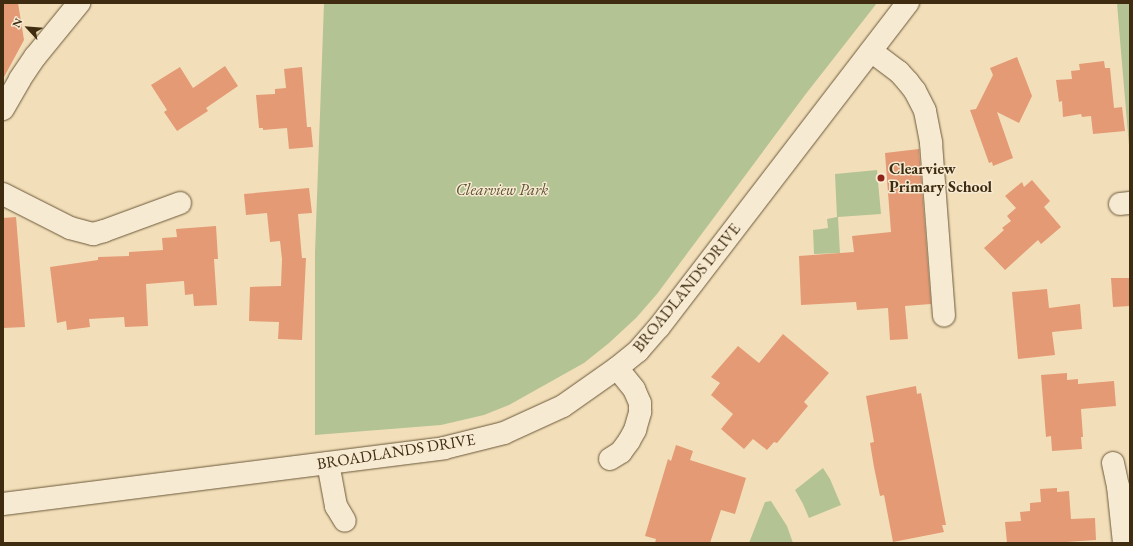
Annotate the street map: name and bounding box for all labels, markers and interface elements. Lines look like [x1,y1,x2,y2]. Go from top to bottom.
north arrow [8,8,48,48]
text: N [9,16,25,30]
place label: Clearview Primary School [889,159,992,197]
marker: Clearview Primary School [876,173,886,183]
park label: Clearview Park [456,180,548,200]
street label: BROADLANDS DRIVE [629,220,745,356]
street label: BROADLANDS DRIVE [315,430,477,474]

